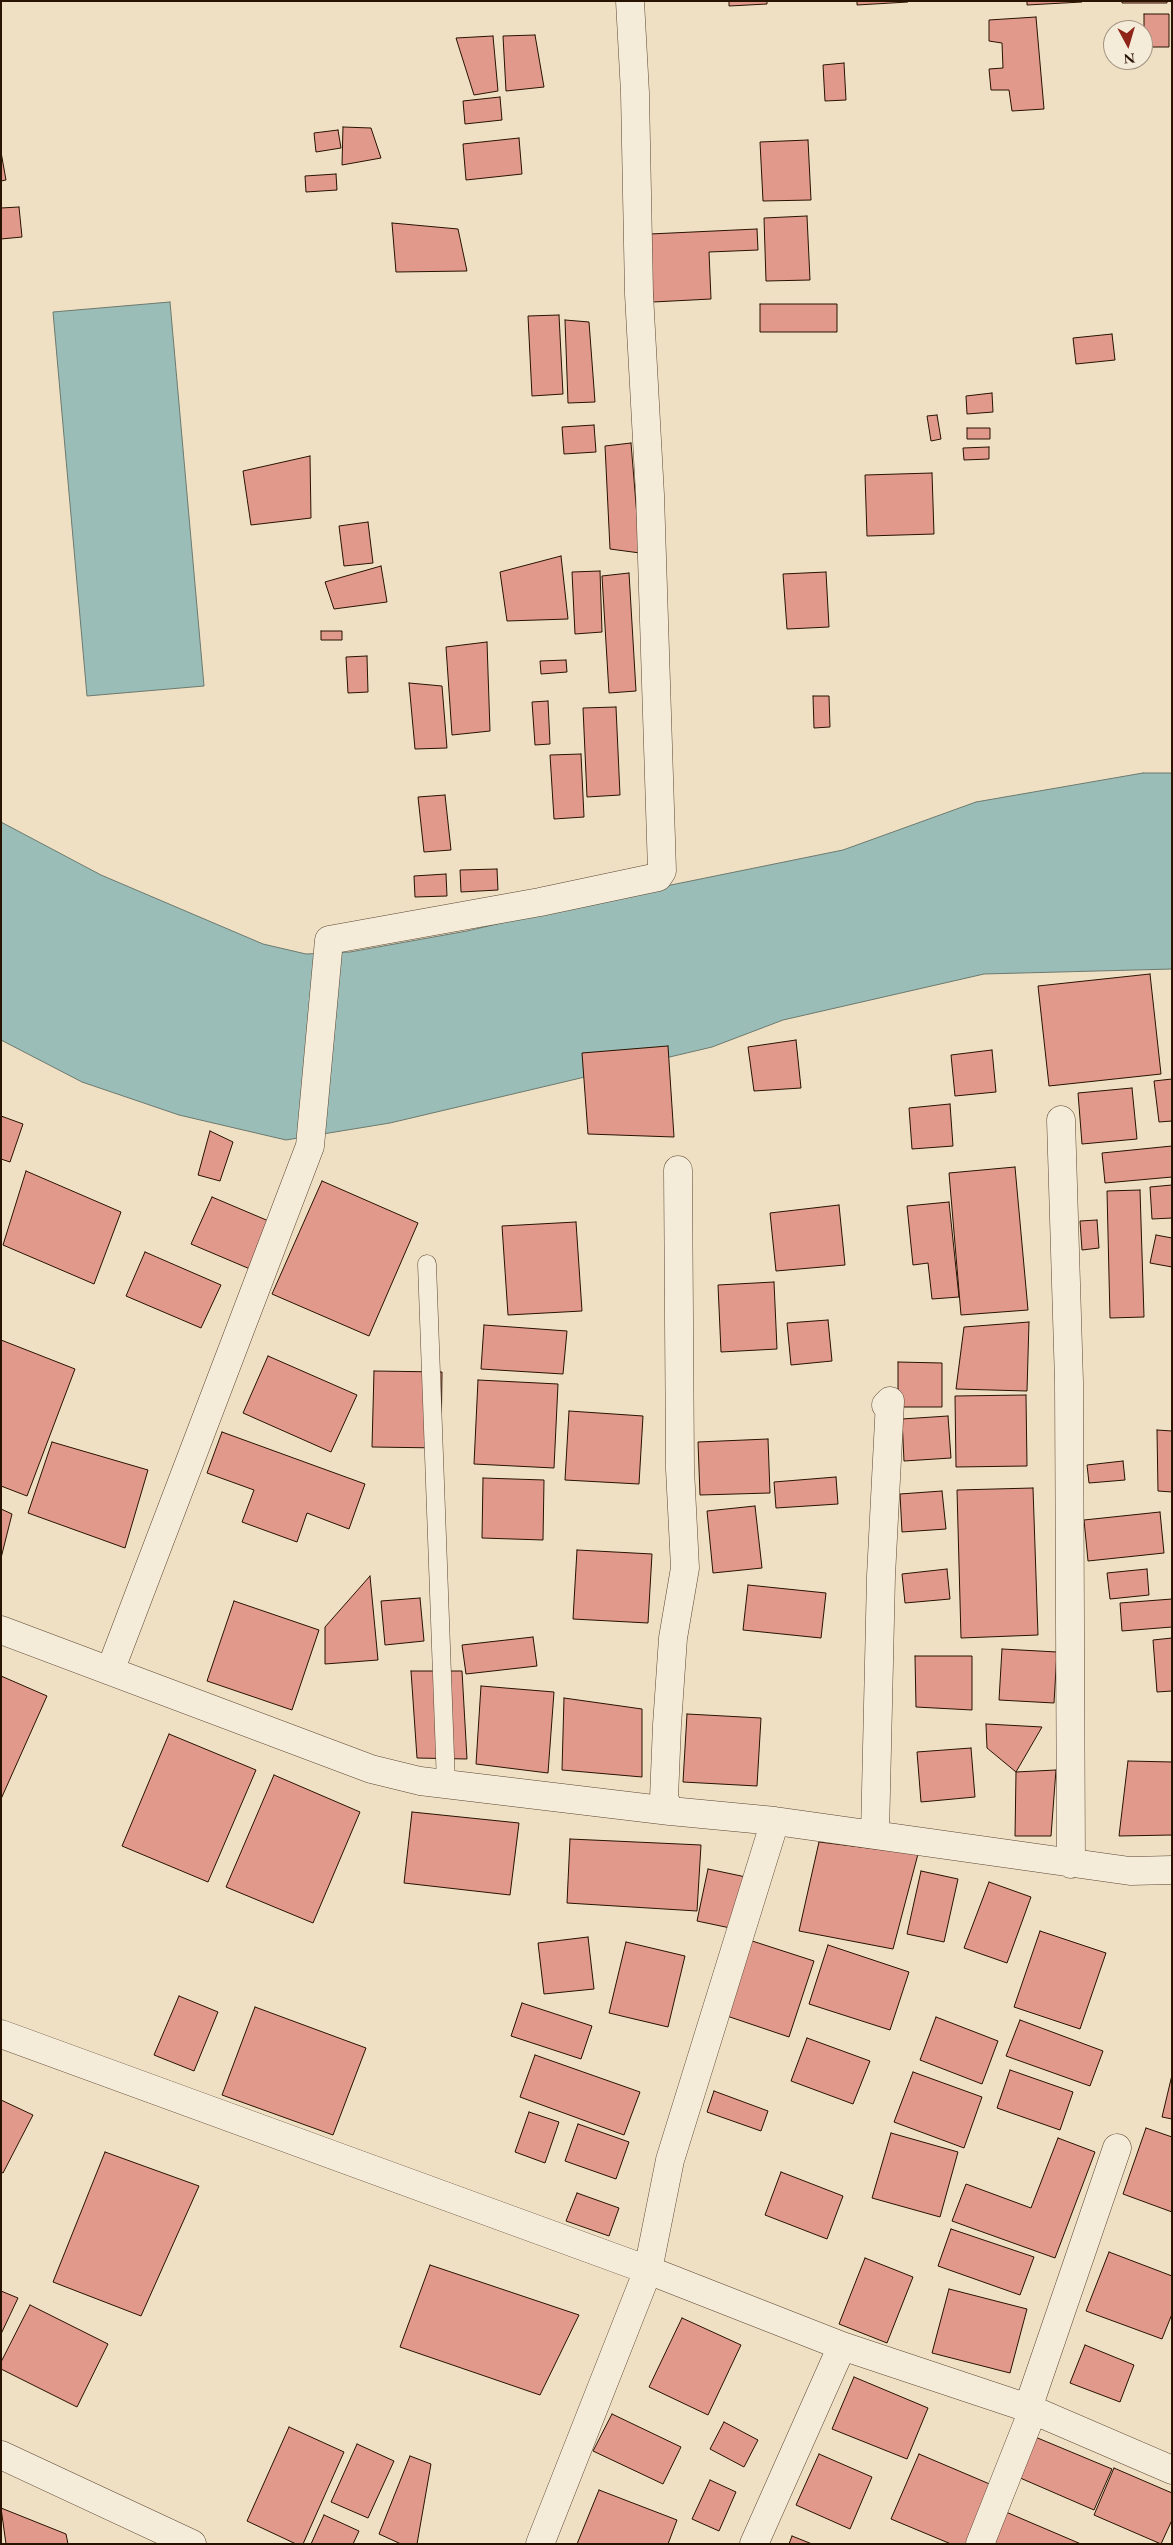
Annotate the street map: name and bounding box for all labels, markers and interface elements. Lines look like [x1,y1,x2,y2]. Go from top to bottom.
north arrow [1103,20,1153,70]
text: N [1123,49,1136,68]

